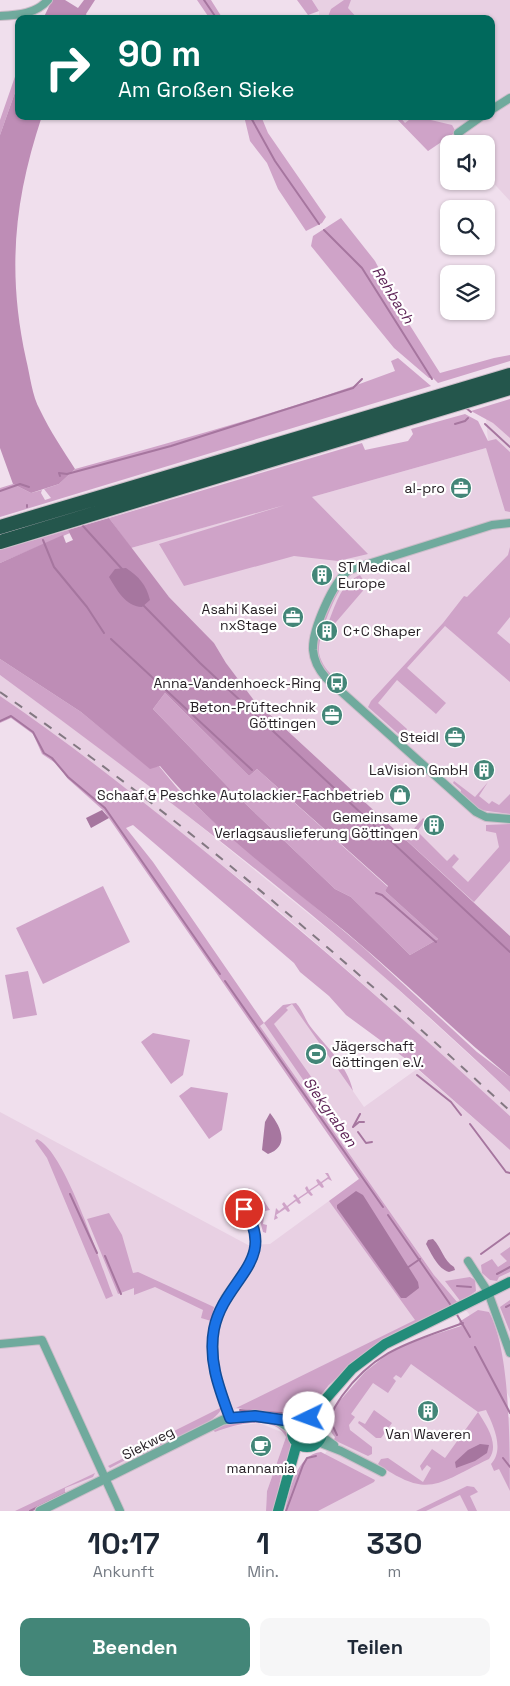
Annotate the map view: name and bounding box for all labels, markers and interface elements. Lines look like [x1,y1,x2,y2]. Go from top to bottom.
text: 90 m [118,32,201,76]
icon: right [35,35,100,100]
text: Am Großen Sieke [118,75,295,103]
map controls [440,135,495,320]
button: sound [440,135,495,190]
button: search [440,200,495,255]
water label: Rehbach [368,263,419,327]
button: layers [440,265,495,320]
office icon: al-pro [449,476,473,500]
place label: al-pro [404,479,445,497]
place label: ST Medical Europe [338,558,410,592]
building icon: ST Medical Europe [310,563,334,587]
place label: Asahi Kasei nxStage [202,600,277,634]
office icon: Asahi Kasei nxStage [281,605,305,629]
building icon: C+C Shaper [315,619,339,643]
place label: C+C Shaper [343,622,421,640]
bus stop icon: Anna-Vandenhoeck-Ring [325,671,349,695]
place label: Anna-Vandenhoeck-Ring [154,674,321,692]
place label: Beton-Prüftechnik Göttingen [190,698,316,732]
office icon: Beton-Prüftechnik Göttingen [320,703,344,727]
office icon: Steidl [443,725,467,749]
place label: Steidl [400,728,439,746]
building icon: LaVision GmbH [472,758,496,782]
place label: LaVision GmbH [369,761,468,779]
shop icon: Schaaf & Peschke Autolackier-Fachbetrieb [388,783,412,807]
place label: Schaaf & Peschke Autolackier-Fachbetrieb [97,786,384,804]
place label: Gemeinsame Verlagsauslieferung Göttingen [214,808,418,842]
building icon: Gemeinsame Verlagsauslieferung Göttingen [422,813,446,837]
place label: Jägerschaft Göttingen e.V. [332,1037,424,1071]
sports icon: Jägerschaft Göttingen e.V. [304,1042,328,1066]
water label: Siekgraben [299,1073,362,1151]
pin [223,1188,265,1230]
icon: arrive [230,1195,258,1223]
position arrow [282,1391,334,1443]
building icon: Van Waveren [416,1399,440,1423]
street label: Siekweg [119,1422,177,1464]
place label: Van Waveren [385,1425,471,1443]
cafe icon: mannamia [249,1434,273,1458]
place label: mannamia [227,1459,295,1477]
text: 10:17 [88,1524,160,1563]
text: 1 [256,1524,270,1563]
text: 330 [366,1524,422,1563]
text: Ankunft [93,1561,155,1582]
text: Min. [247,1561,279,1582]
text: m [388,1561,401,1582]
button: Beenden [20,1618,250,1676]
button: Teilen [260,1618,490,1676]

